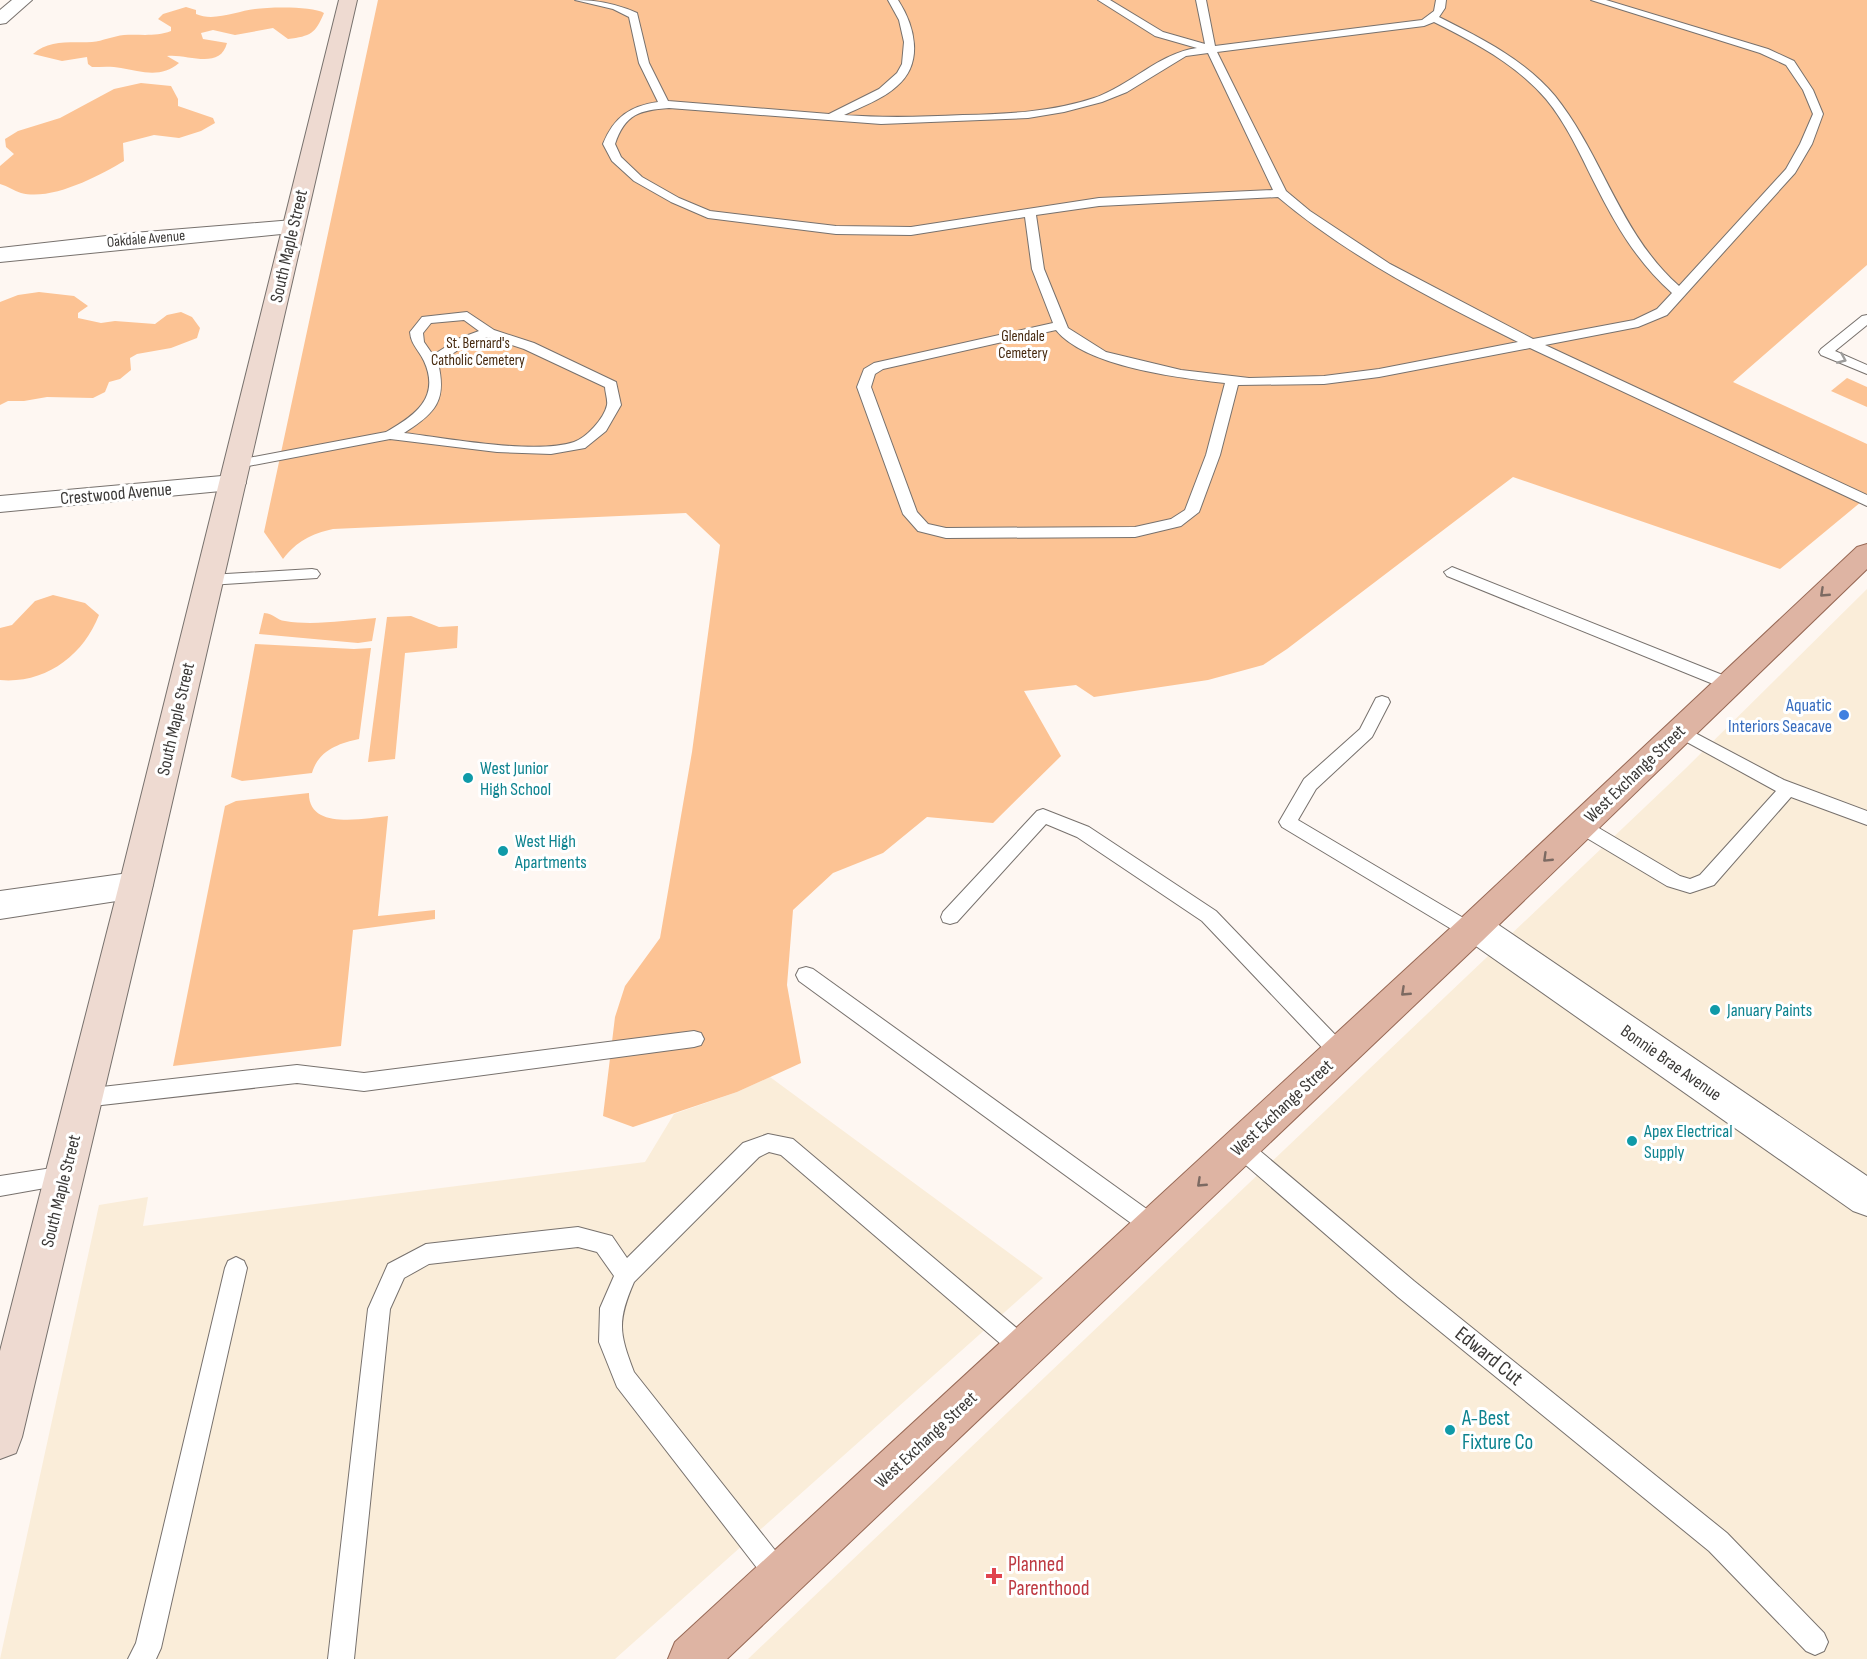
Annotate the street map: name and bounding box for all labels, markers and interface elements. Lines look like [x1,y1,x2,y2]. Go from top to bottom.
street label: South Maple Street [266,187,312,305]
street label: Oakdale Avenue [106,226,186,252]
park label: Glendale Cemetery [998,327,1048,363]
park label: St. Bernard's Catholic Cemetery [431,334,525,370]
one-way arrow [1835,352,1846,364]
street label: Crestwood Avenue [59,479,173,509]
one-way arrow [1821,586,1831,597]
street label: South Maple Street [153,660,199,778]
place label: Aquatic Interiors Seacave [1728,695,1832,737]
marker: Aquatic Interiors Seacave [1837,708,1851,722]
street label: West Exchange Street [1580,720,1690,827]
place label: West Junior High School [480,758,551,800]
marker: West Junior High School [461,771,475,785]
place label: West High Apartments [514,831,587,873]
marker: West High Apartments [496,844,510,858]
one-way arrow [1543,851,1554,862]
one-way arrow [1401,985,1412,996]
place label: January Paints [1726,1000,1812,1021]
marker: January Paints [1708,1003,1722,1017]
street label: Bonnie Brae Avenue [1617,1020,1725,1106]
street label: West Exchange Street [1227,1055,1338,1161]
place label: Apex Electrical Supply [1643,1121,1733,1163]
street label: South Maple Street [37,1132,85,1249]
marker: Apex Electrical Supply [1625,1134,1639,1148]
one-way arrow [1198,1176,1208,1187]
street label: Edward Cut [1450,1321,1528,1391]
street label: West Exchange Street [871,1387,982,1493]
place label: A-Best Fixture Co [1461,1406,1533,1455]
marker: A-Best Fixture Co [1443,1423,1457,1437]
place label: Planned Parenthood [1008,1552,1090,1601]
marker: Planned Parenthood [985,1567,1003,1585]

